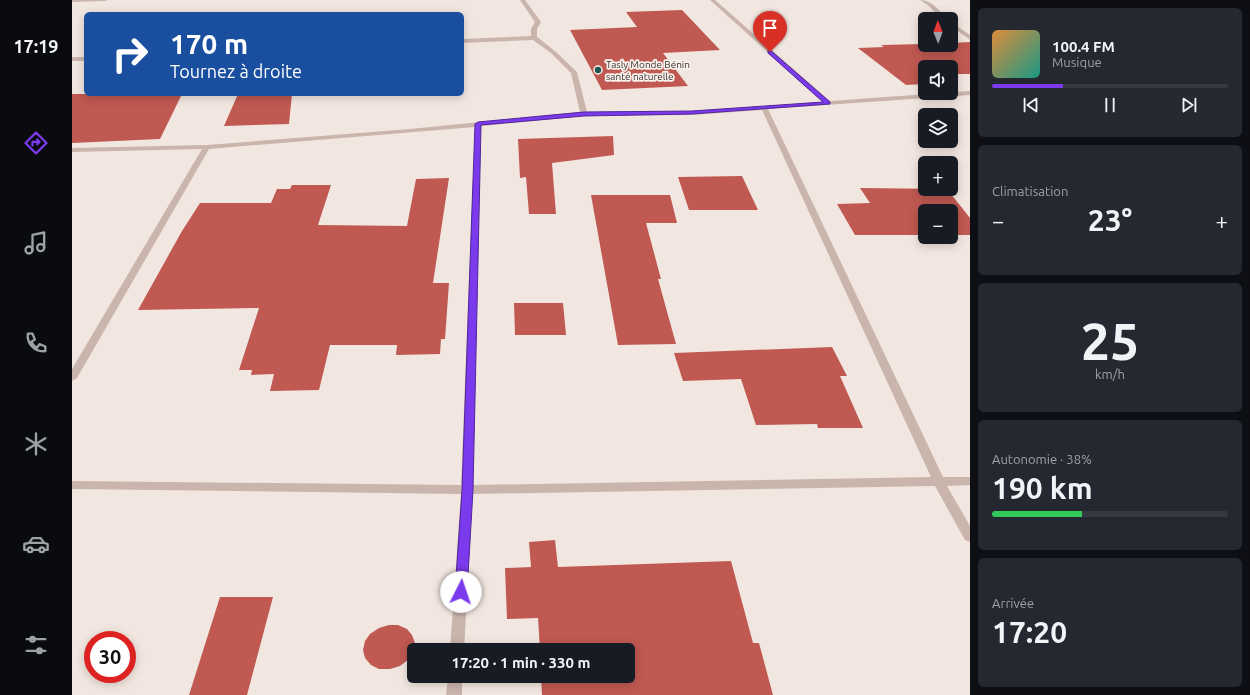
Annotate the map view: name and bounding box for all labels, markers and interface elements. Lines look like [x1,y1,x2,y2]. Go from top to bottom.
pin [753,11,787,52]
north arrow [918,12,958,52]
map controls [918,12,958,244]
icon: arrive [759,17,781,39]
icon: right [104,28,156,80]
text: 170 m [170,28,248,59]
text: 17:19 [13,36,59,56]
text: 100.4 FM [1052,38,1115,55]
text: Musique [1052,55,1102,69]
place label: Tasly Monde Bénin santé naturelle [606,59,690,82]
button: sound [918,60,958,100]
text: Tournez à droite [170,61,302,81]
marker: Tasly Monde Bénin santé naturelle [593,65,603,75]
icon: previous [1020,94,1042,116]
icon: pause [1099,94,1121,116]
icon: next [1178,94,1200,116]
button: layers [918,108,958,148]
icon: directions [22,129,50,157]
button: + [918,156,958,196]
text: Climatisation [992,184,1068,198]
text: 23° [1088,203,1132,237]
button: − [918,204,958,244]
text: − [992,208,1004,233]
text: + [1216,208,1228,233]
icon: music [22,229,50,257]
text: 25 [1081,312,1139,370]
icon: phone [22,329,50,357]
text: km/h [1095,367,1125,381]
icon: climate [22,430,50,458]
text: Autonomie · 38% [992,452,1092,466]
text: 190 km [992,471,1093,505]
icon: car [22,530,50,558]
position arrow [440,571,482,613]
text: Arrivée [992,596,1034,610]
text: 17:20 [992,615,1067,649]
icon: filters [22,631,50,659]
speed limit sign: 30 [84,631,136,683]
text: 17:20 · 1 min · 330 m [452,654,590,671]

